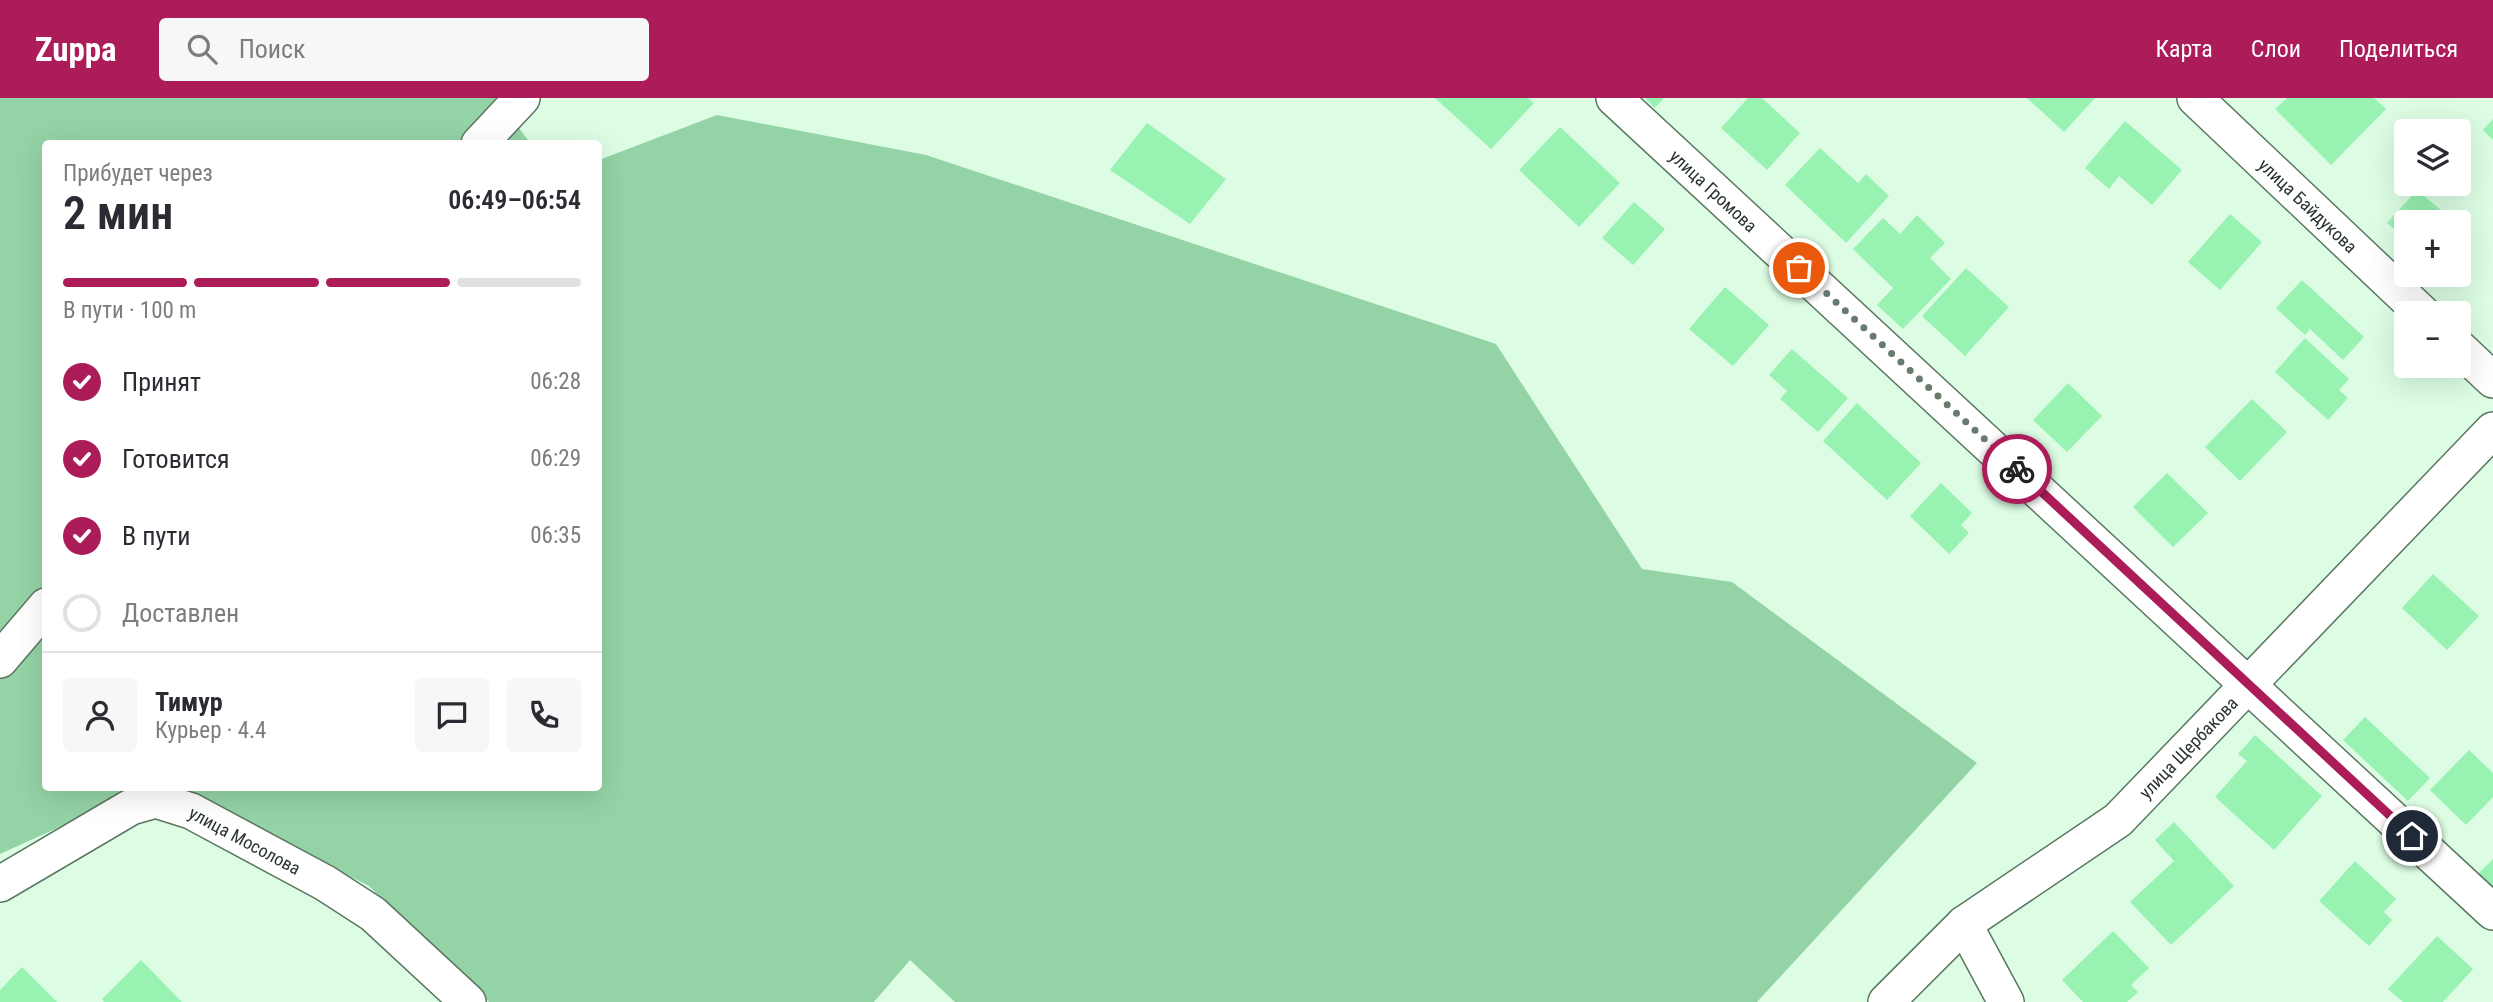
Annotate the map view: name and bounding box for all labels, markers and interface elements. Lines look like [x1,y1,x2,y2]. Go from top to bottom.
search box [159,18,649,81]
text: Zuppa [35,30,117,69]
icon: search [183,30,221,68]
text: Поиск [239,34,306,64]
text: Карта [2155,35,2213,63]
text: Слои [2251,35,2301,63]
text: Поделиться [2339,35,2458,63]
map controls [2394,119,2471,378]
button: layers [2394,119,2471,196]
street label: улица Громова [1666,145,1762,236]
street label: улица Байдукова [2255,154,2362,257]
text: Прибудет через [63,160,213,187]
text: 06:49–06:54 [448,185,581,215]
text: 2 мин [63,186,173,240]
button: + [2394,210,2471,287]
pin [1769,238,1829,298]
icon: bag [1780,249,1818,287]
text: В пути · 100 m [63,297,196,324]
button: − [2394,301,2471,378]
icon: check [63,363,101,401]
text: Принят [122,367,201,397]
text: 06:28 [530,368,581,395]
courier [1982,434,2052,504]
icon: check [63,440,101,478]
text: Готовится [122,444,230,474]
text: 06:29 [530,445,581,472]
icon: bike [1998,450,2036,488]
icon: check [63,517,101,555]
text: В пути [122,521,191,551]
text: 06:35 [530,522,581,549]
text: Доставлен [122,598,239,628]
button: person [63,678,137,752]
button: chat [415,678,489,752]
button: phone [507,678,581,752]
text: Тимур [155,687,223,717]
street label: улица Щербакова [2134,692,2241,802]
text: Курьер · 4.4 [155,717,266,744]
street label: улица Мосолова [186,802,304,879]
pin [2382,806,2442,866]
icon: home [2393,817,2431,855]

